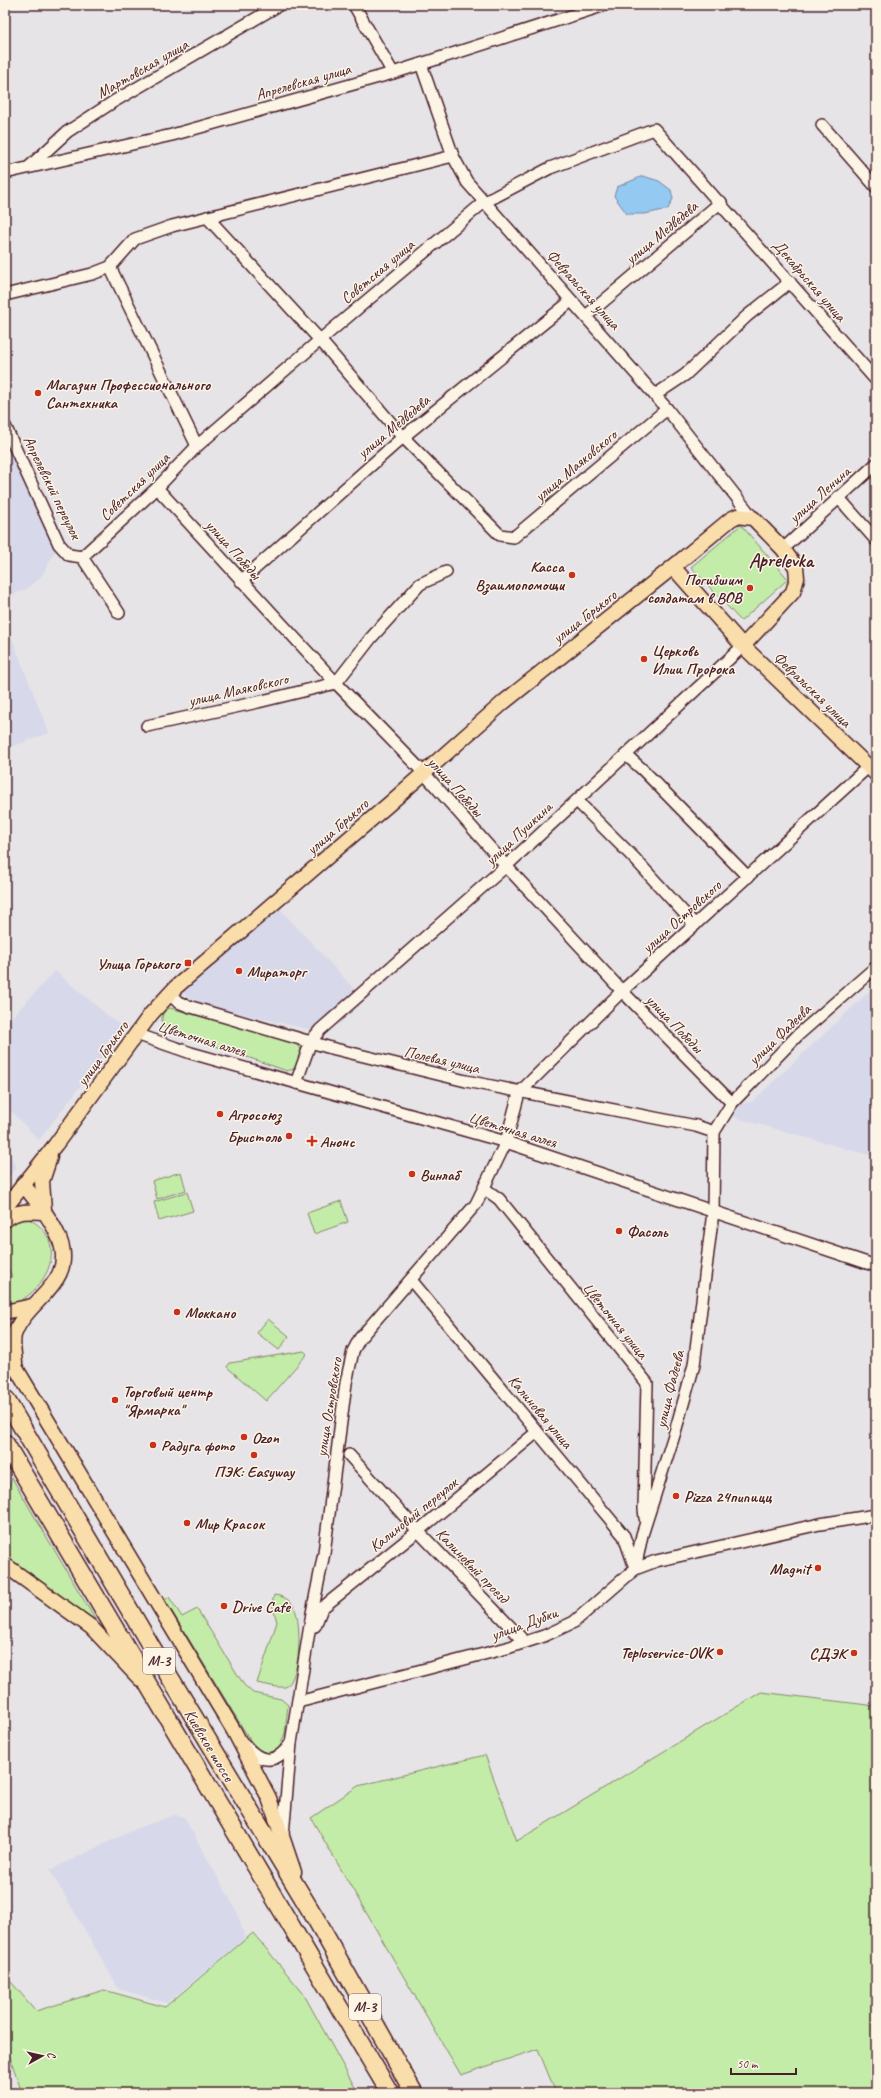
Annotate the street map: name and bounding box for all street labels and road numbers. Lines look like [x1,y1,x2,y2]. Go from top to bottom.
street label: Мартовская улица [93,34,193,103]
street label: Апрелевская улица [253,59,354,105]
street label: улица Медведева [620,196,703,270]
street label: Советская улица [337,234,419,308]
street label: Декабрьская улица [768,235,851,327]
street label: Февральская улица [542,245,625,335]
street label: улица Медведева [352,390,435,464]
street label: улица Маяковского [530,424,623,507]
street label: Апрелевский переулок [18,432,87,544]
street label: Советская улица [95,447,175,525]
street label: улица Ленина [784,461,856,528]
street label: улица Победы [200,515,266,585]
street label: улица Горького [548,585,622,649]
street label: Февральская улица [769,647,856,733]
street label: улица Маяковского [185,668,292,711]
street label: улица Победы [422,752,488,822]
street label: улица Горького [302,793,374,860]
street label: улица Пушкина [480,797,557,871]
street label: улица Островского [637,875,727,958]
street label: улица Победы [641,989,708,1058]
street label: улица Фадеева [743,999,816,1070]
street label: улица Горького [72,1016,134,1091]
street label: Цветочная аллея [155,1016,249,1062]
street label: Полевая улица [402,1042,482,1079]
street label: Цветочная аллея [466,1107,560,1153]
street label: Цветочная улица [578,1278,653,1364]
street label: улица Фадеева [650,1347,690,1431]
street label: улица Островского [311,1355,347,1459]
street label: Калиновая улица [504,1371,578,1454]
street label: Калиновый переулок [365,1472,463,1556]
street label: Калиновый проезд [431,1524,514,1608]
street label: улица Дубки [487,1602,561,1646]
road number: М-3 [143,1648,175,1674]
street label: Киевское шоссе [180,1706,239,1787]
road number: М-3 [349,1994,381,2020]

